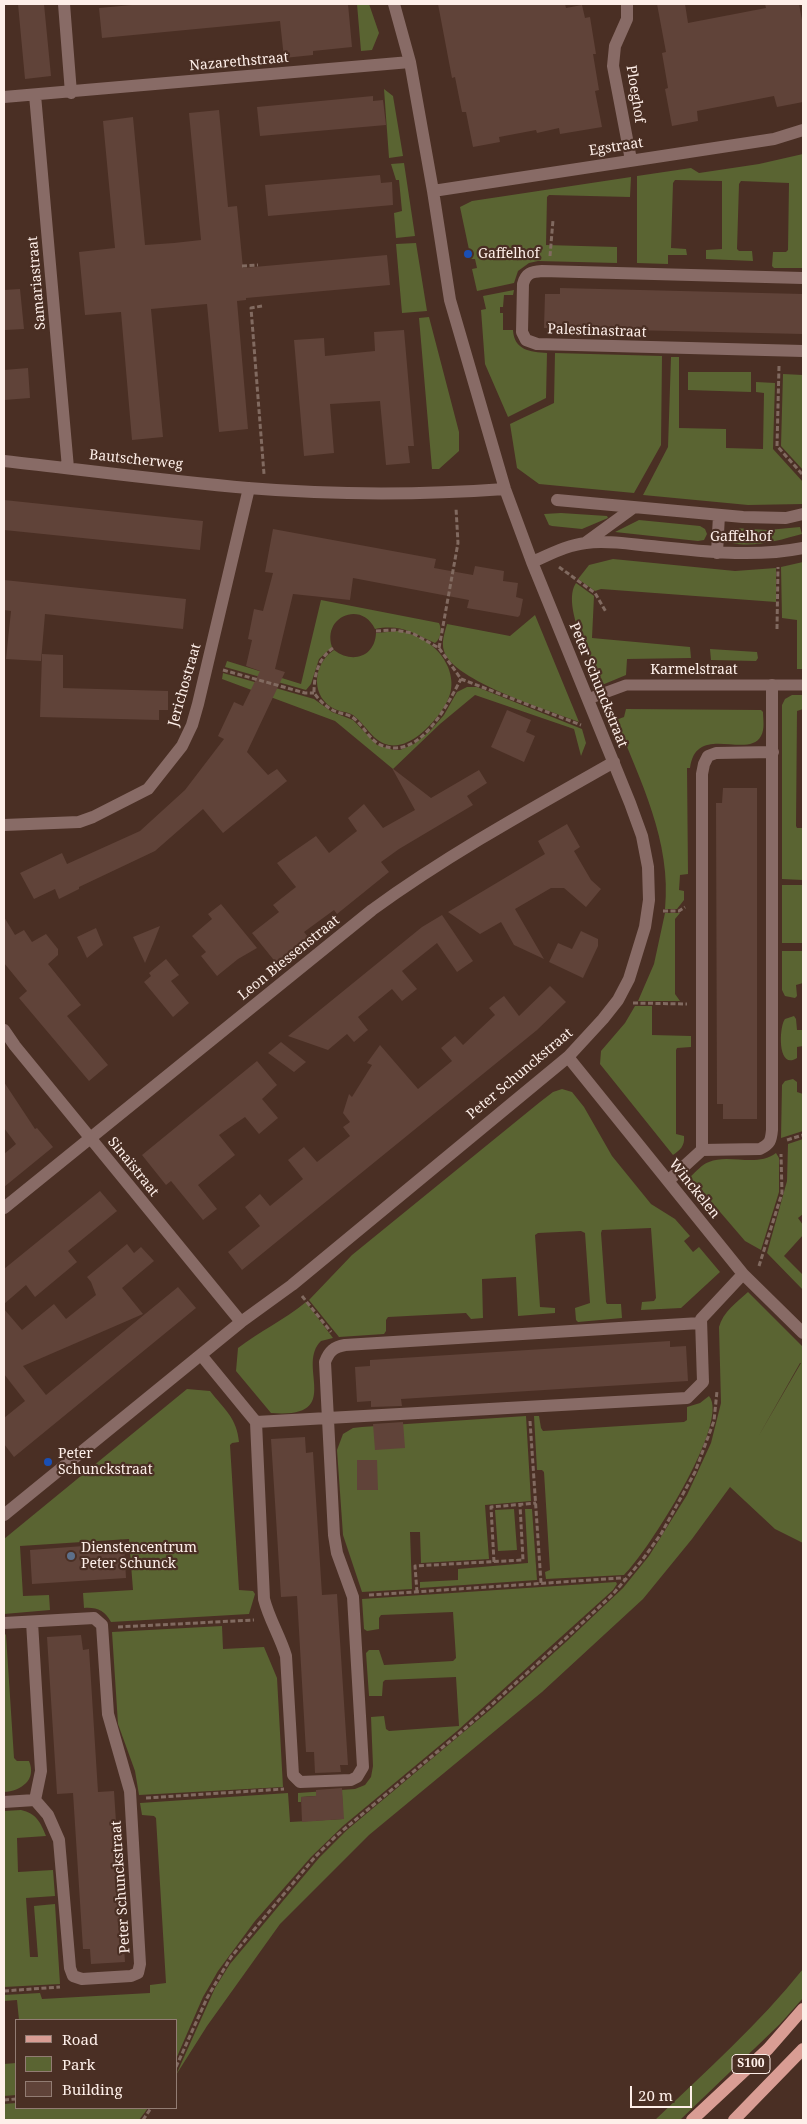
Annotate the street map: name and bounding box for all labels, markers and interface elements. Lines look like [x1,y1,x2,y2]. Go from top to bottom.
street label: Nazarethstraat [189,49,289,75]
street label: Ploeghof [622,64,648,124]
street label: Egstraat [588,134,644,160]
street label: Samariastraat [25,236,49,330]
place label: Gaffelhof [478,246,540,262]
marker: Gaffelhof [462,248,474,260]
street label: Palestinastraat [547,321,647,341]
street label: Bautscherweg [88,447,184,473]
street label: Gaffelhof [710,529,772,545]
street label: Peter Schunckstraat [565,620,631,750]
street label: Jerichostraat [165,642,205,728]
street label: Karmelstraat [650,662,738,678]
street label: Leon Biessenstraat [235,912,343,1004]
street label: Peter Schunckstraat [464,1025,576,1123]
street label: Sinaïstraat [104,1134,162,1200]
street label: Winckelen [665,1156,723,1222]
place label: Peter Schunckstraat [58,1446,153,1478]
marker: Peter Schunckstraat [42,1456,54,1468]
place label: Dienstencentrum Peter Schunck [81,1540,197,1572]
marker: Dienstencentrum Peter Schunck [65,1550,77,1562]
street label: Peter Schunckstraat [108,1820,134,1954]
legend [15,2019,178,2109]
text: Road [62,2029,98,2049]
text: Park [62,2054,95,2074]
road number: S100 [732,2054,770,2074]
scale bar [632,2076,694,2108]
text: Building [62,2079,123,2099]
text: 20 m [638,2085,673,2105]

